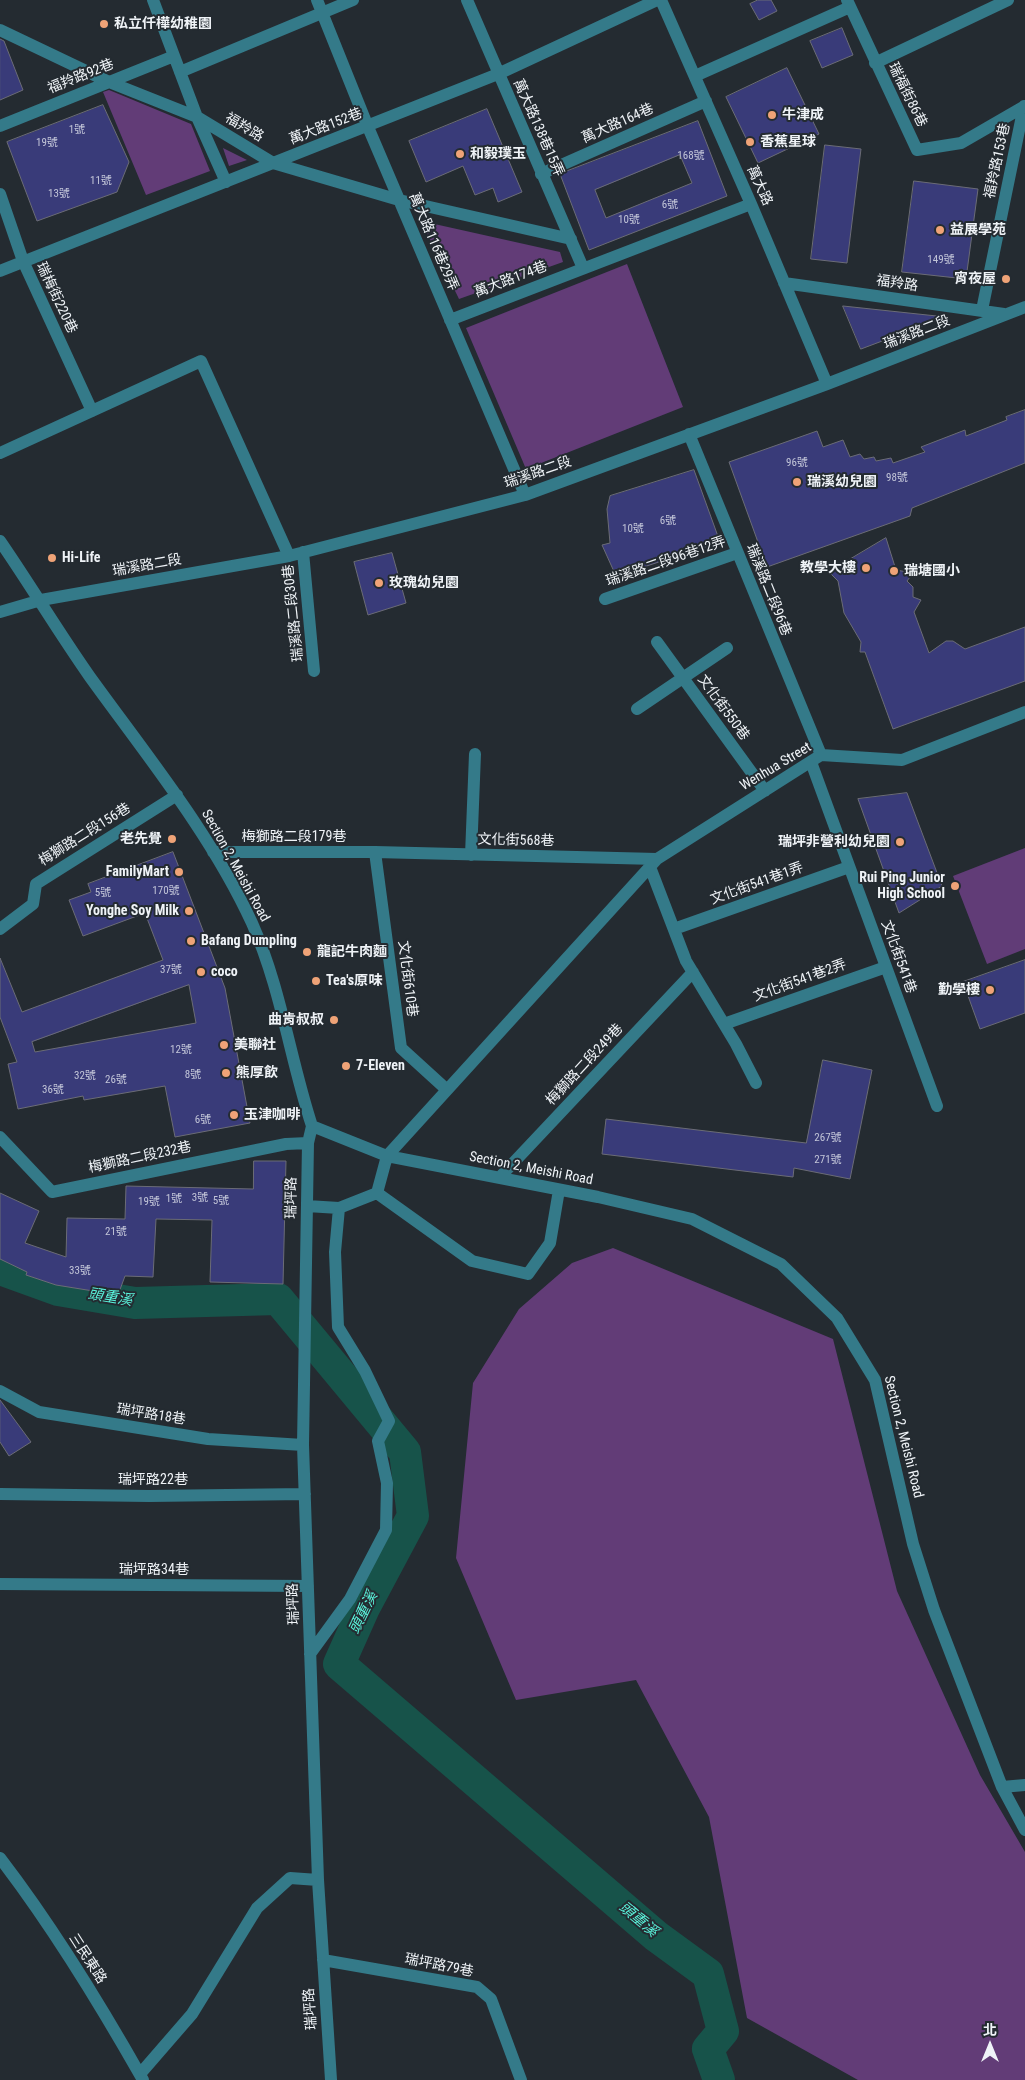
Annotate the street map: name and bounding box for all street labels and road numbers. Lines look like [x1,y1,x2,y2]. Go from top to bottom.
street label: 福羚路92巷 [45,56,117,98]
street label: 瑞福街86巷 [884,60,930,130]
street label: 萬大路138巷15弄 [509,77,567,179]
street label: 萬大路164巷 [580,101,656,147]
street label: 萬大路152巷 [287,105,365,149]
street label: 福羚路 [222,110,266,146]
street label: 福羚路153巷 [982,122,1014,200]
street label: 萬大路 [743,163,775,209]
street label: 萬大路116巷29弄 [405,191,461,293]
street label: 萬大路174巷 [472,258,550,302]
street label: 瑞梅街220巷 [32,260,80,336]
street label: 福羚路 [875,273,919,295]
street label: 瑞溪路二段 [881,313,953,353]
street label: 瑞溪路二段 [502,454,574,492]
street label: 瑞溪路二段96巷12弄 [604,534,728,590]
street label: 瑞溪路二段96巷 [742,542,794,638]
street label: 瑞溪路二段 [111,552,183,580]
street label: 瑞溪路二段30巷 [281,563,307,663]
street label: 文化街550巷 [694,672,752,744]
street label: Wenhua Street [737,739,815,795]
street label: 梅獅路二段156巷 [36,800,134,870]
street label: Section 2, Meishi Road [197,807,273,925]
street label: 梅獅路二段179巷 [242,829,346,845]
street label: 文化街568巷 [477,832,555,850]
street label: 文化街541巷1弄 [708,859,806,909]
street label: 文化街541巷 [877,918,919,996]
street label: 文化街610巷 [394,940,420,1018]
street label: 文化街541巷2弄 [751,956,849,1006]
street label: 梅獅路二段249巷 [543,1021,627,1109]
street label: 梅獅路二段232巷 [87,1139,193,1177]
street label: Section 2, Meishi Road [468,1149,594,1189]
street label: 瑞坪路 [283,1177,301,1219]
street label: Section 2, Meishi Road [880,1374,926,1500]
street label: 瑞坪路18巷 [115,1401,187,1429]
street label: 瑞坪路22巷 [118,1472,188,1488]
street label: 瑞坪路34巷 [119,1562,189,1578]
street label: 瑞坪路 [285,1583,303,1625]
street label: 三民東路 [65,1931,109,1987]
street label: 瑞坪路79巷 [403,1951,475,1981]
street label: 瑞坪路 [301,1987,321,2031]

